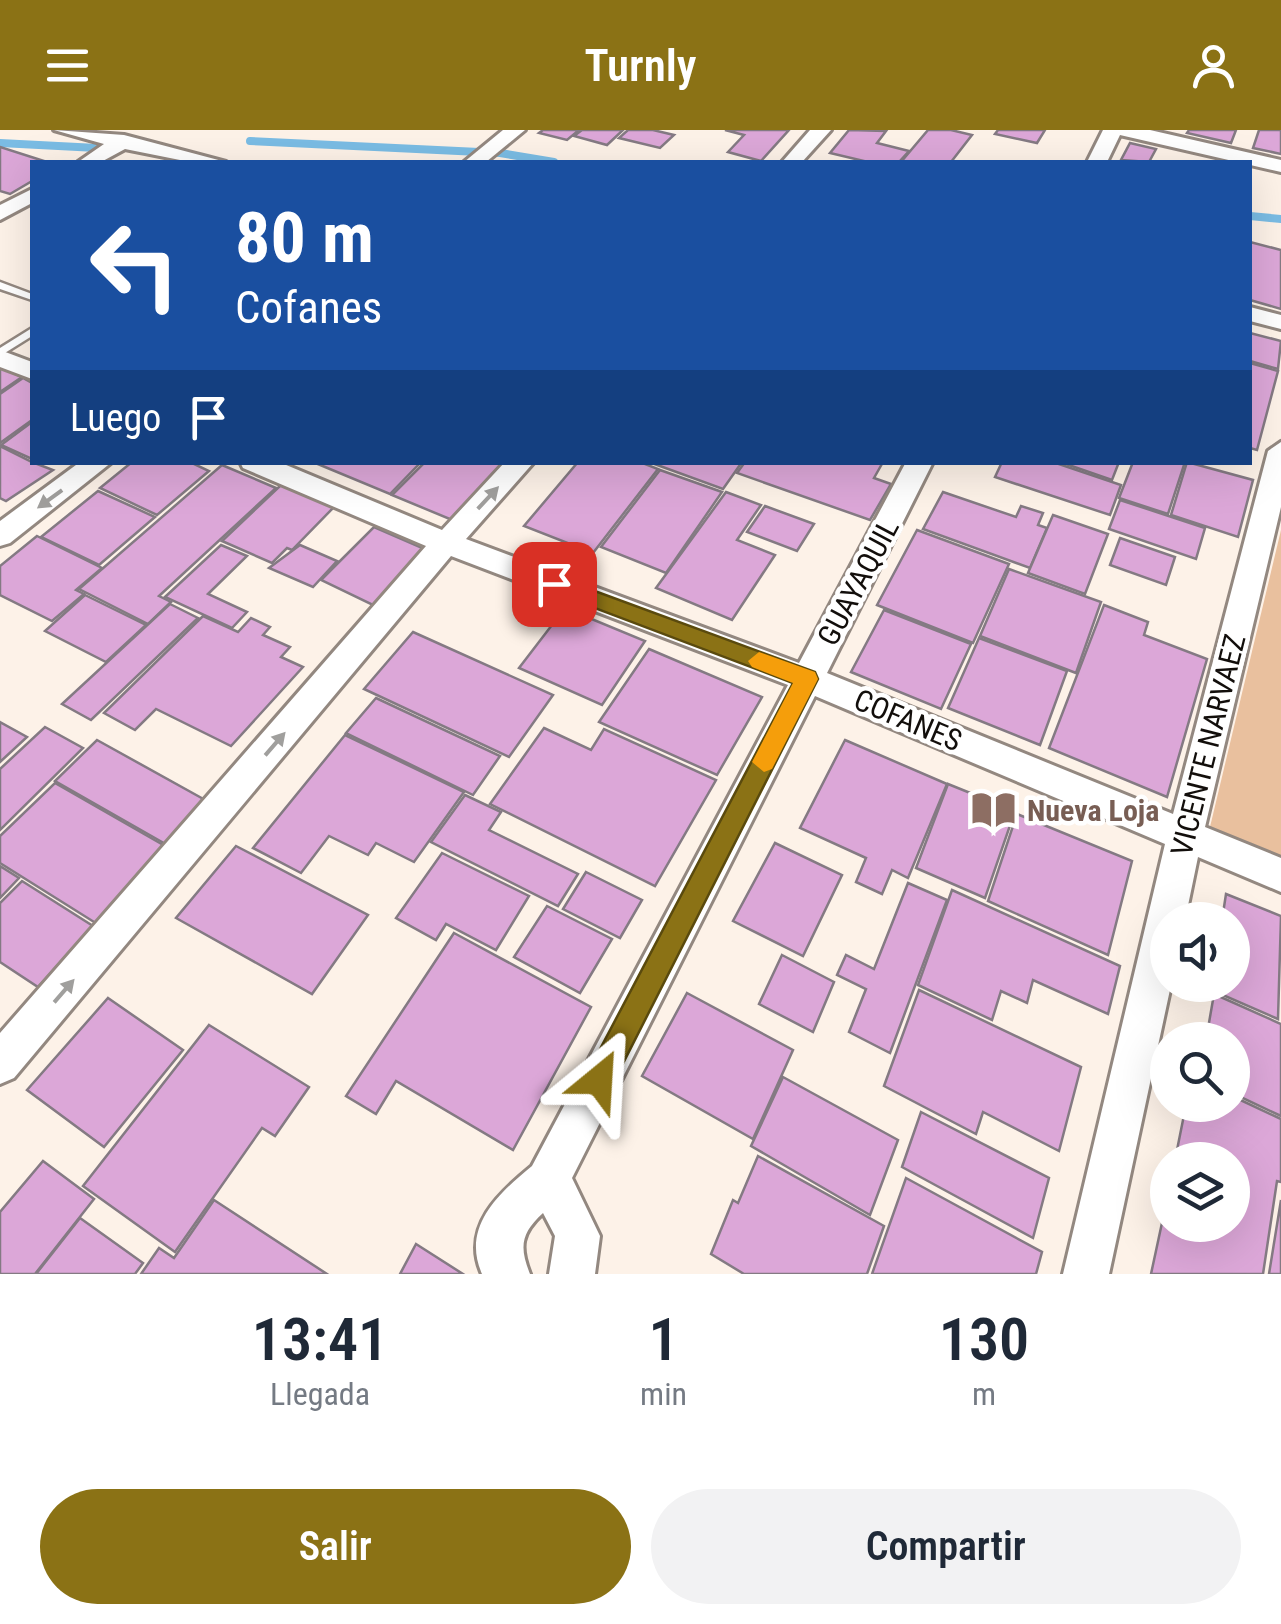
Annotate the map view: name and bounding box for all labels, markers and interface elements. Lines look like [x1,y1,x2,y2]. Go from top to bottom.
icon: menu [40,38,95,93]
icon: person [1186,38,1241,93]
text: Turnly [584,39,697,92]
text: 80 m [235,197,374,279]
icon: left [70,200,200,330]
text: Cofanes [235,281,382,334]
icon: arrive [181,390,236,445]
text: Luego [70,396,161,440]
one-way arrow [476,486,499,510]
one-way arrow [37,489,63,509]
street label: GUAYAQUIL [810,513,906,651]
pin [512,542,597,627]
icon: arrive [527,557,582,612]
street label: VICENTE NARVAEZ [1164,631,1252,859]
street label: COFANES [849,682,967,758]
one-way arrow [264,731,285,756]
library icon: Nueva Loja [970,786,1018,834]
place label: Nueva Loja [1027,793,1159,828]
map controls [1150,902,1250,1242]
button: sound [1150,902,1250,1002]
one-way arrow [52,978,74,1003]
button: search [1150,1022,1250,1122]
position arrow [547,1028,651,1132]
button: layers [1150,1142,1250,1242]
text: 13:41 [252,1304,388,1375]
text: 1 [648,1304,679,1375]
text: 130 [939,1304,1029,1375]
text: Llegada [270,1375,370,1413]
text: min [640,1375,687,1413]
text: m [972,1375,996,1413]
button: Salir [40,1489,631,1604]
button: Compartir [651,1489,1241,1604]

